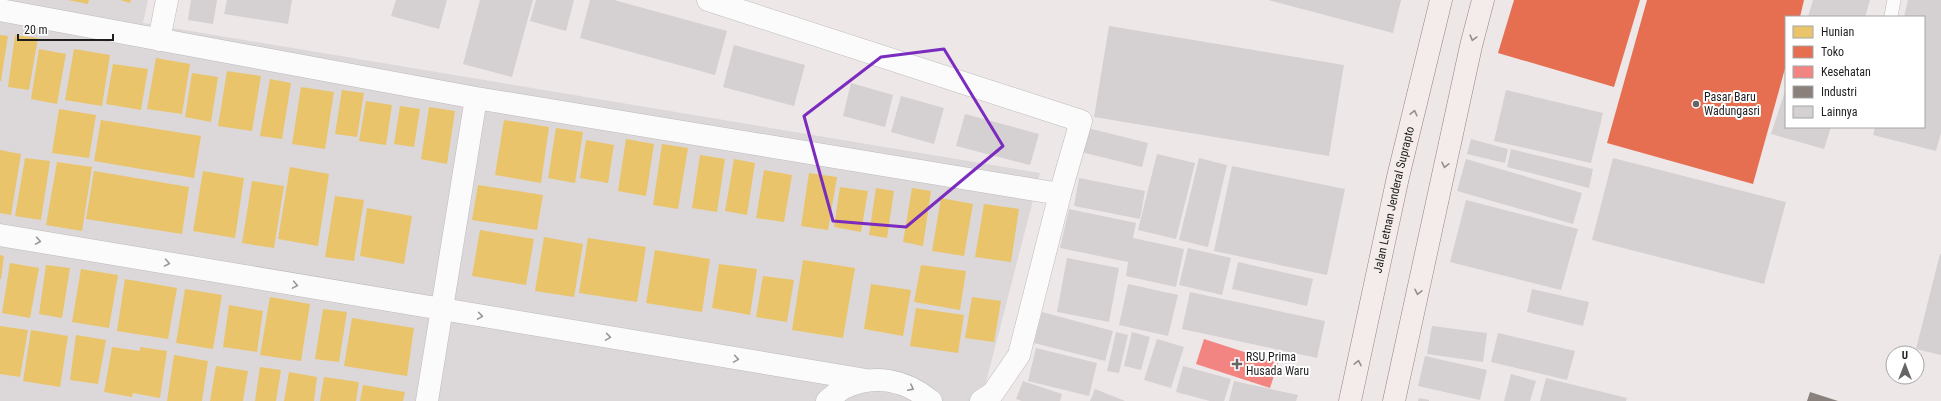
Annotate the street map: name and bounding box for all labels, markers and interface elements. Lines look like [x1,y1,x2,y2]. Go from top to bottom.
scale bar [18,16,113,42]
legend [1785,16,1925,128]
text: 20 m [24,23,48,37]
text: Hunian [1821,25,1855,39]
one-way arrow [1469,34,1478,41]
text: Toko [1821,45,1844,59]
text: Kesehatan [1821,65,1871,79]
text: Industri [1821,85,1857,99]
place label: Pasar Baru Wadungasri [1704,90,1760,118]
marker: Pasar Baru Wadungasri [1691,99,1701,109]
text: Lainnya [1821,105,1858,119]
one-way arrow [1409,110,1417,116]
street label: Jalan Letnan Jenderal Suprapto [1371,125,1417,274]
one-way arrow [1441,161,1449,168]
one-way arrow [35,236,42,245]
one-way arrow [163,258,170,267]
one-way arrow [292,280,298,289]
one-way arrow [1414,288,1422,295]
one-way arrow [477,311,483,320]
one-way arrow [605,333,611,341]
north arrow [1885,345,1925,385]
text: U [1902,349,1908,362]
place label: RSU Prima Husada Waru [1246,350,1309,378]
one-way arrow [733,354,739,362]
marker: RSU Prima Husada Waru [1231,358,1243,370]
one-way arrow [1354,360,1362,366]
one-way arrow [907,383,914,391]

